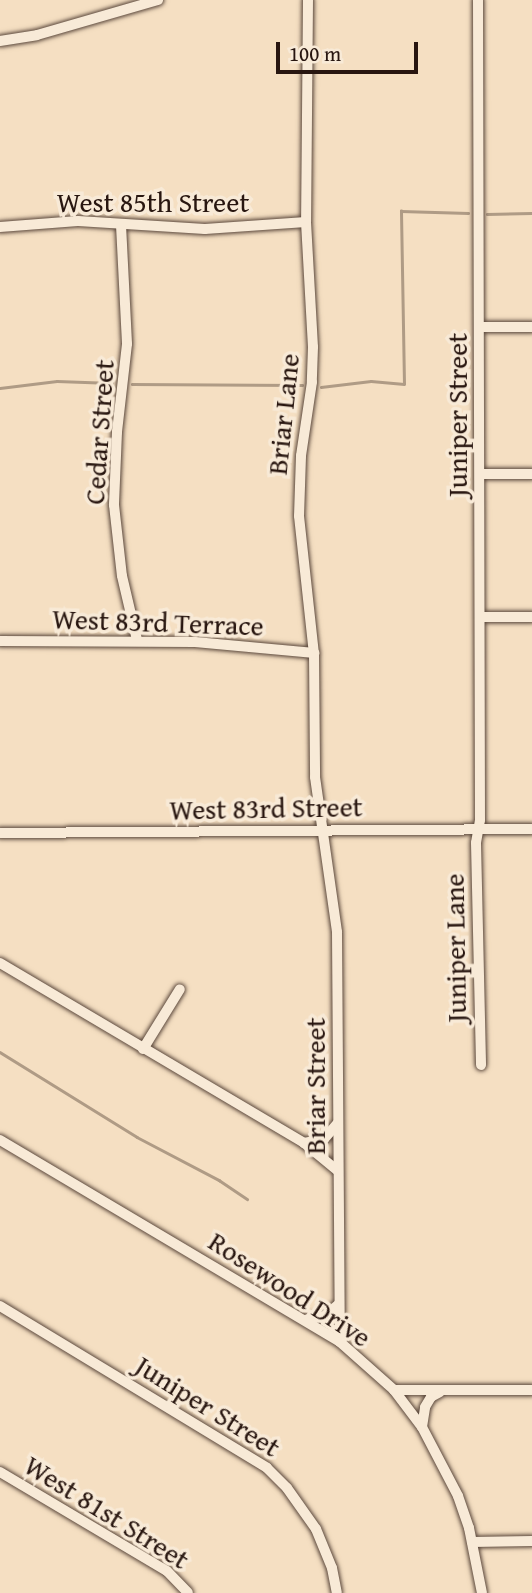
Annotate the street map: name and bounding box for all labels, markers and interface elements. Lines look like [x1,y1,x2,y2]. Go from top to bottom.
scale bar [280,28,422,72]
text: 100 m [289,38,341,69]
street label: West 85th Street [57,185,249,219]
street label: Juniper Street [440,333,474,497]
street label: Briar Lane [260,352,306,476]
street label: Cedar Street [77,358,121,506]
street label: West 83rd Terrace [52,602,264,642]
street label: West 83rd Street [169,790,363,826]
street label: Juniper Lane [437,873,473,1023]
street label: Briar Street [298,1017,332,1155]
street label: Rosewood Drive [203,1224,377,1354]
street label: Juniper Street [129,1348,287,1464]
street label: West 81st Street [18,1448,196,1576]

